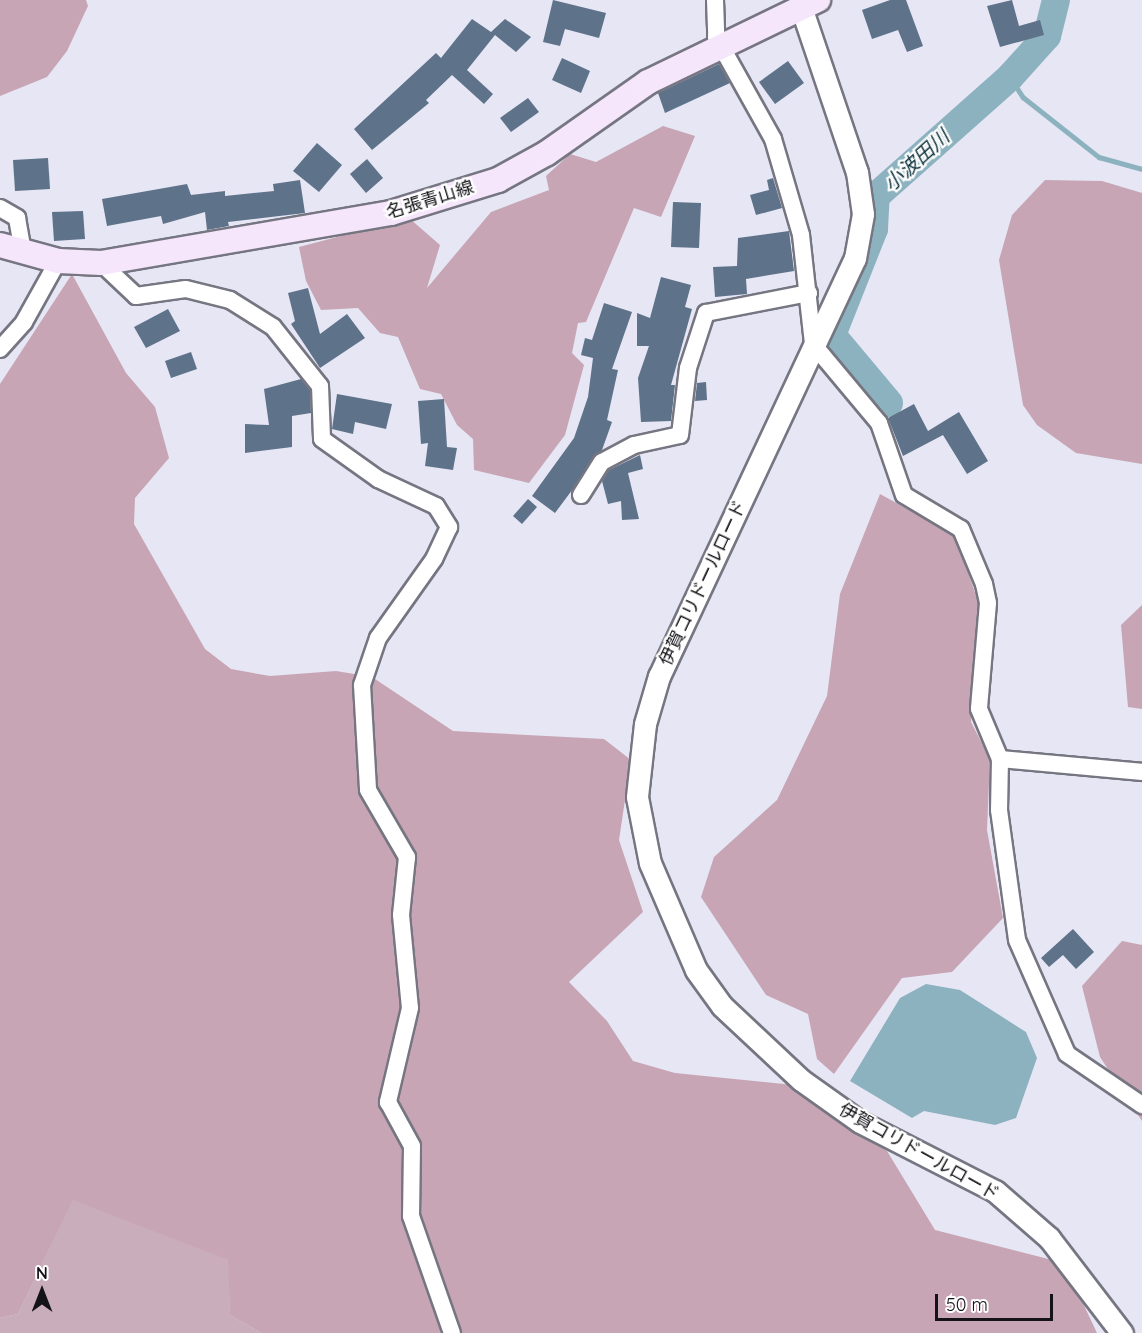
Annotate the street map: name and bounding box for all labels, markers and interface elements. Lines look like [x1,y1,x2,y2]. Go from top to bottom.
water label: 小波田川 [878,124,954,196]
street label: 名張青山線 [384,177,476,223]
street label: 伊賀コリドールロード [655,497,751,669]
street label: 伊賀コリドールロード [835,1099,1003,1205]
north arrow [12,1261,72,1321]
text: N [36,1263,48,1283]
scale bar [938,1282,1056,1320]
text: 50 m [946,1293,988,1316]

